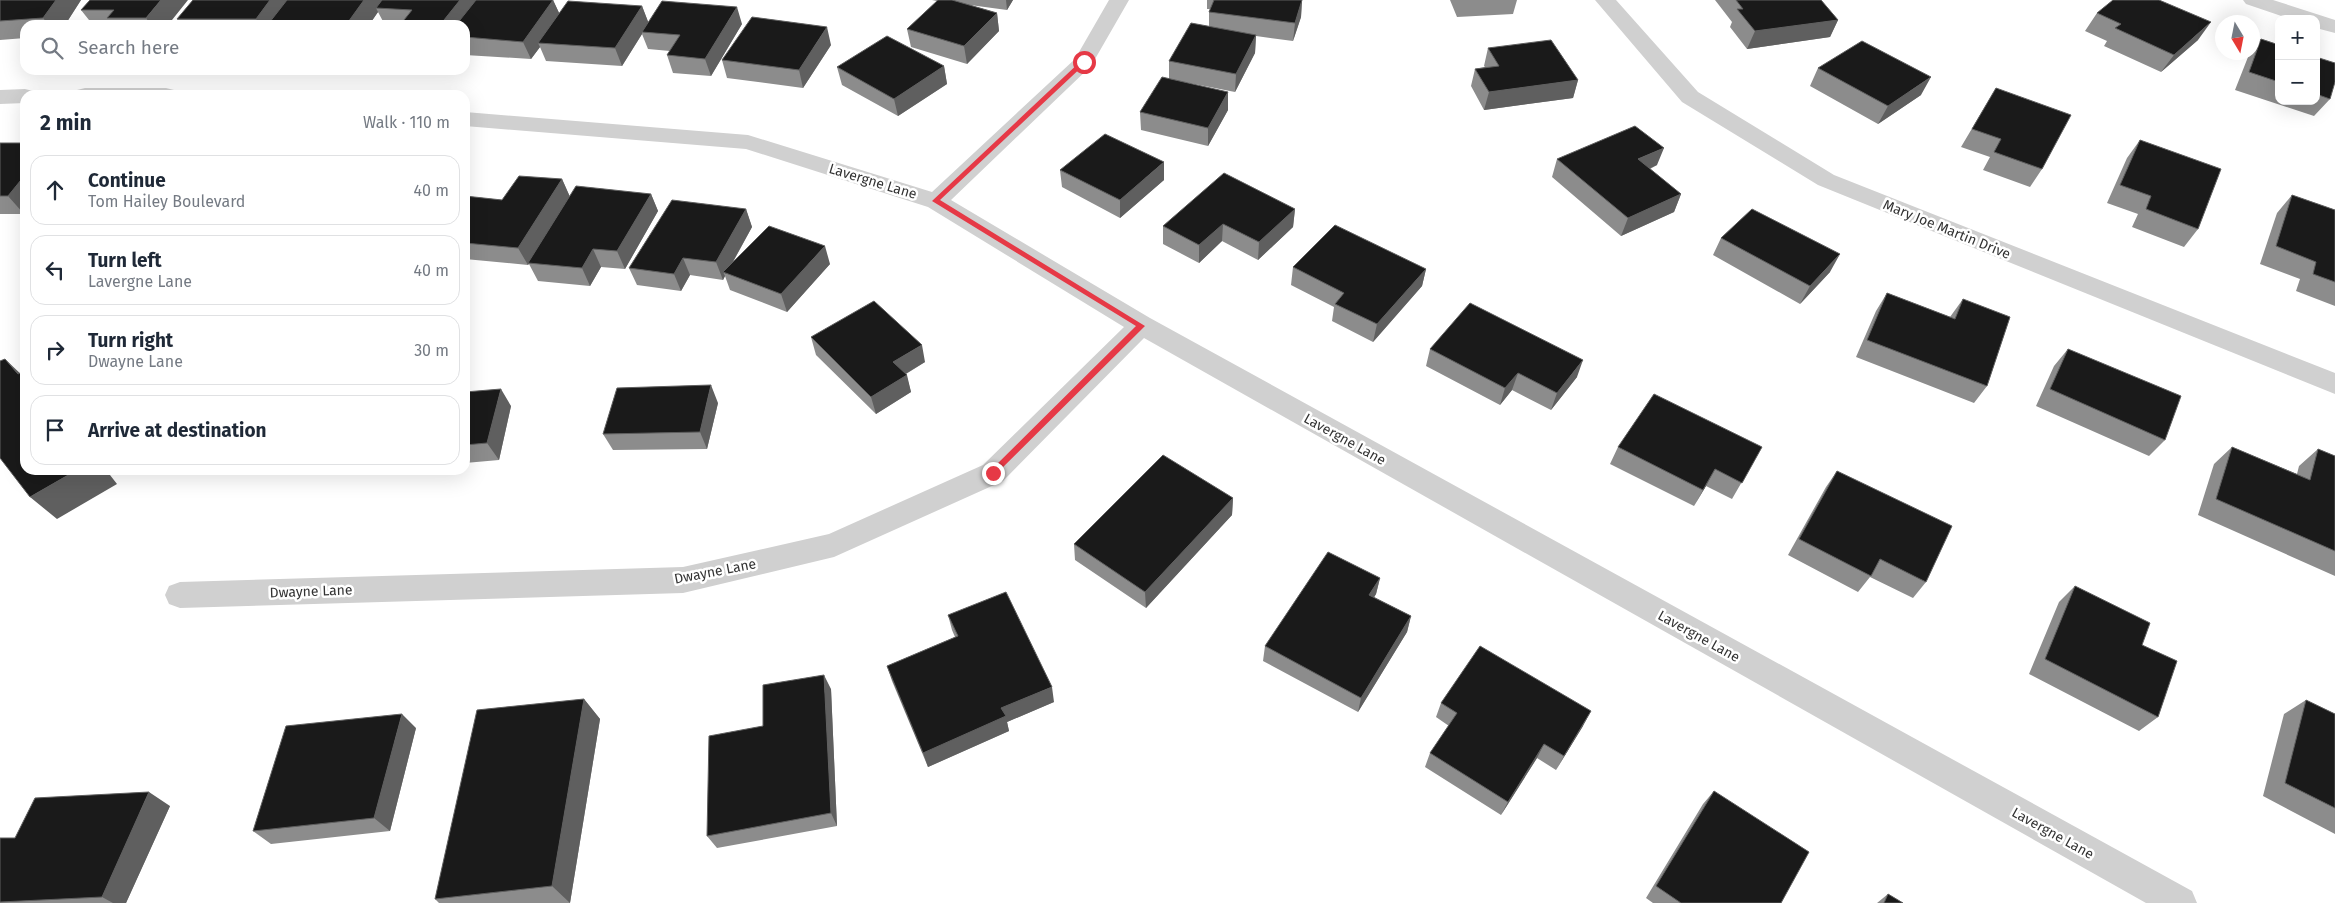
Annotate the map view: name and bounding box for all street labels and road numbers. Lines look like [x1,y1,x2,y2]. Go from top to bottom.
street label: Lavergne Lane [827,160,919,203]
street label: Mary Joe Martin Drive [1881,196,2013,263]
street label: Lavergne Lane [1301,410,1389,469]
street label: Dwayne Lane [673,555,757,588]
street label: Dwayne Lane [269,582,353,601]
street label: Lavergne Lane [1655,607,1743,666]
street label: Lavergne Lane [2009,804,2097,863]

